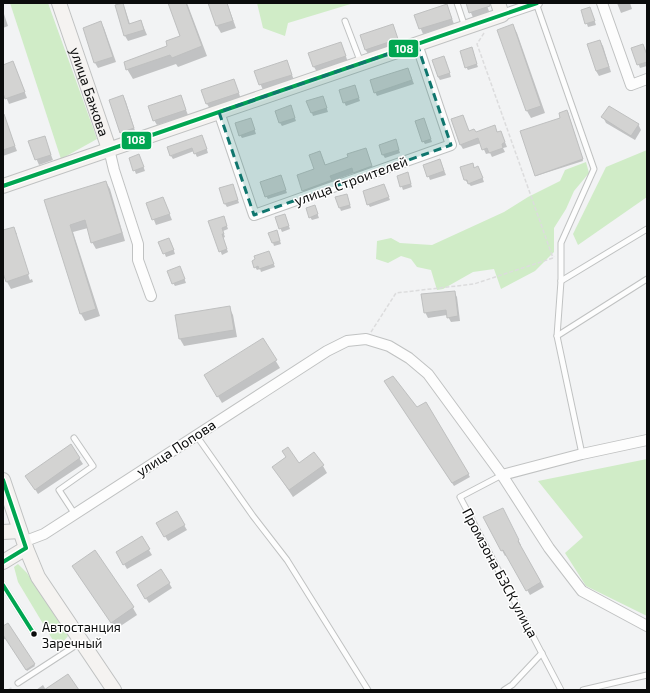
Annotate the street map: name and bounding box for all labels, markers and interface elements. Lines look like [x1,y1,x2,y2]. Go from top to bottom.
line badge: 108 [388,39,419,58]
text: 108 [395,42,413,55]
street label: улица Бажова [67,45,113,138]
line badge: 108 [121,131,152,150]
text: 108 [127,133,145,146]
street label: улица Строителей [292,152,410,209]
street label: улица Попова [133,416,219,480]
street label: Промзона БЗСК улица [459,505,542,641]
place label: Автостанция Заречный [42,619,121,651]
marker: Автостанция Заречный [29,629,39,639]

